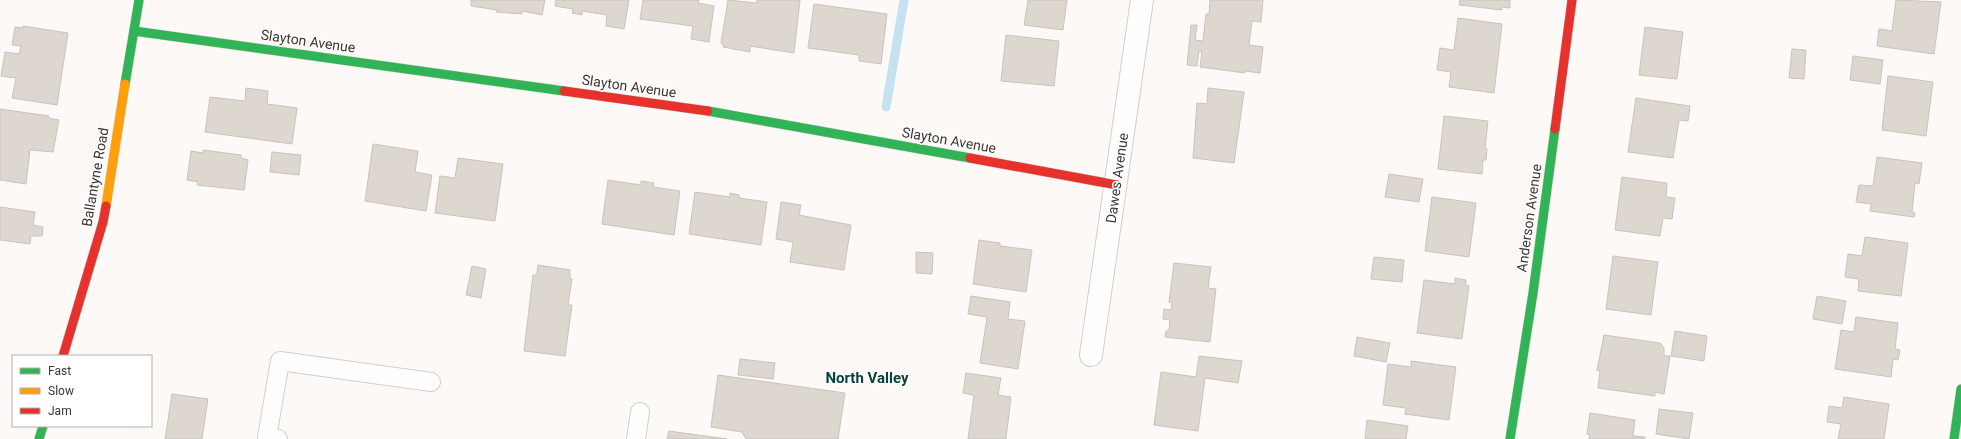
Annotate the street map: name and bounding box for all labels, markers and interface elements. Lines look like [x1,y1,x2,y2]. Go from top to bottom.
street label: Slayton Avenue [260,26,356,56]
street label: Slayton Avenue [581,71,677,101]
street label: Slayton Avenue [901,124,997,156]
street label: Ballantyne Road [78,126,112,228]
street label: Dawes Avenue [1103,132,1131,224]
street label: Anderson Avenue [1513,163,1545,273]
legend [12,355,152,427]
text: Fast [48,364,71,378]
district label: North Valley [825,369,909,387]
text: Slow [48,384,74,398]
text: Jam [48,404,72,418]

